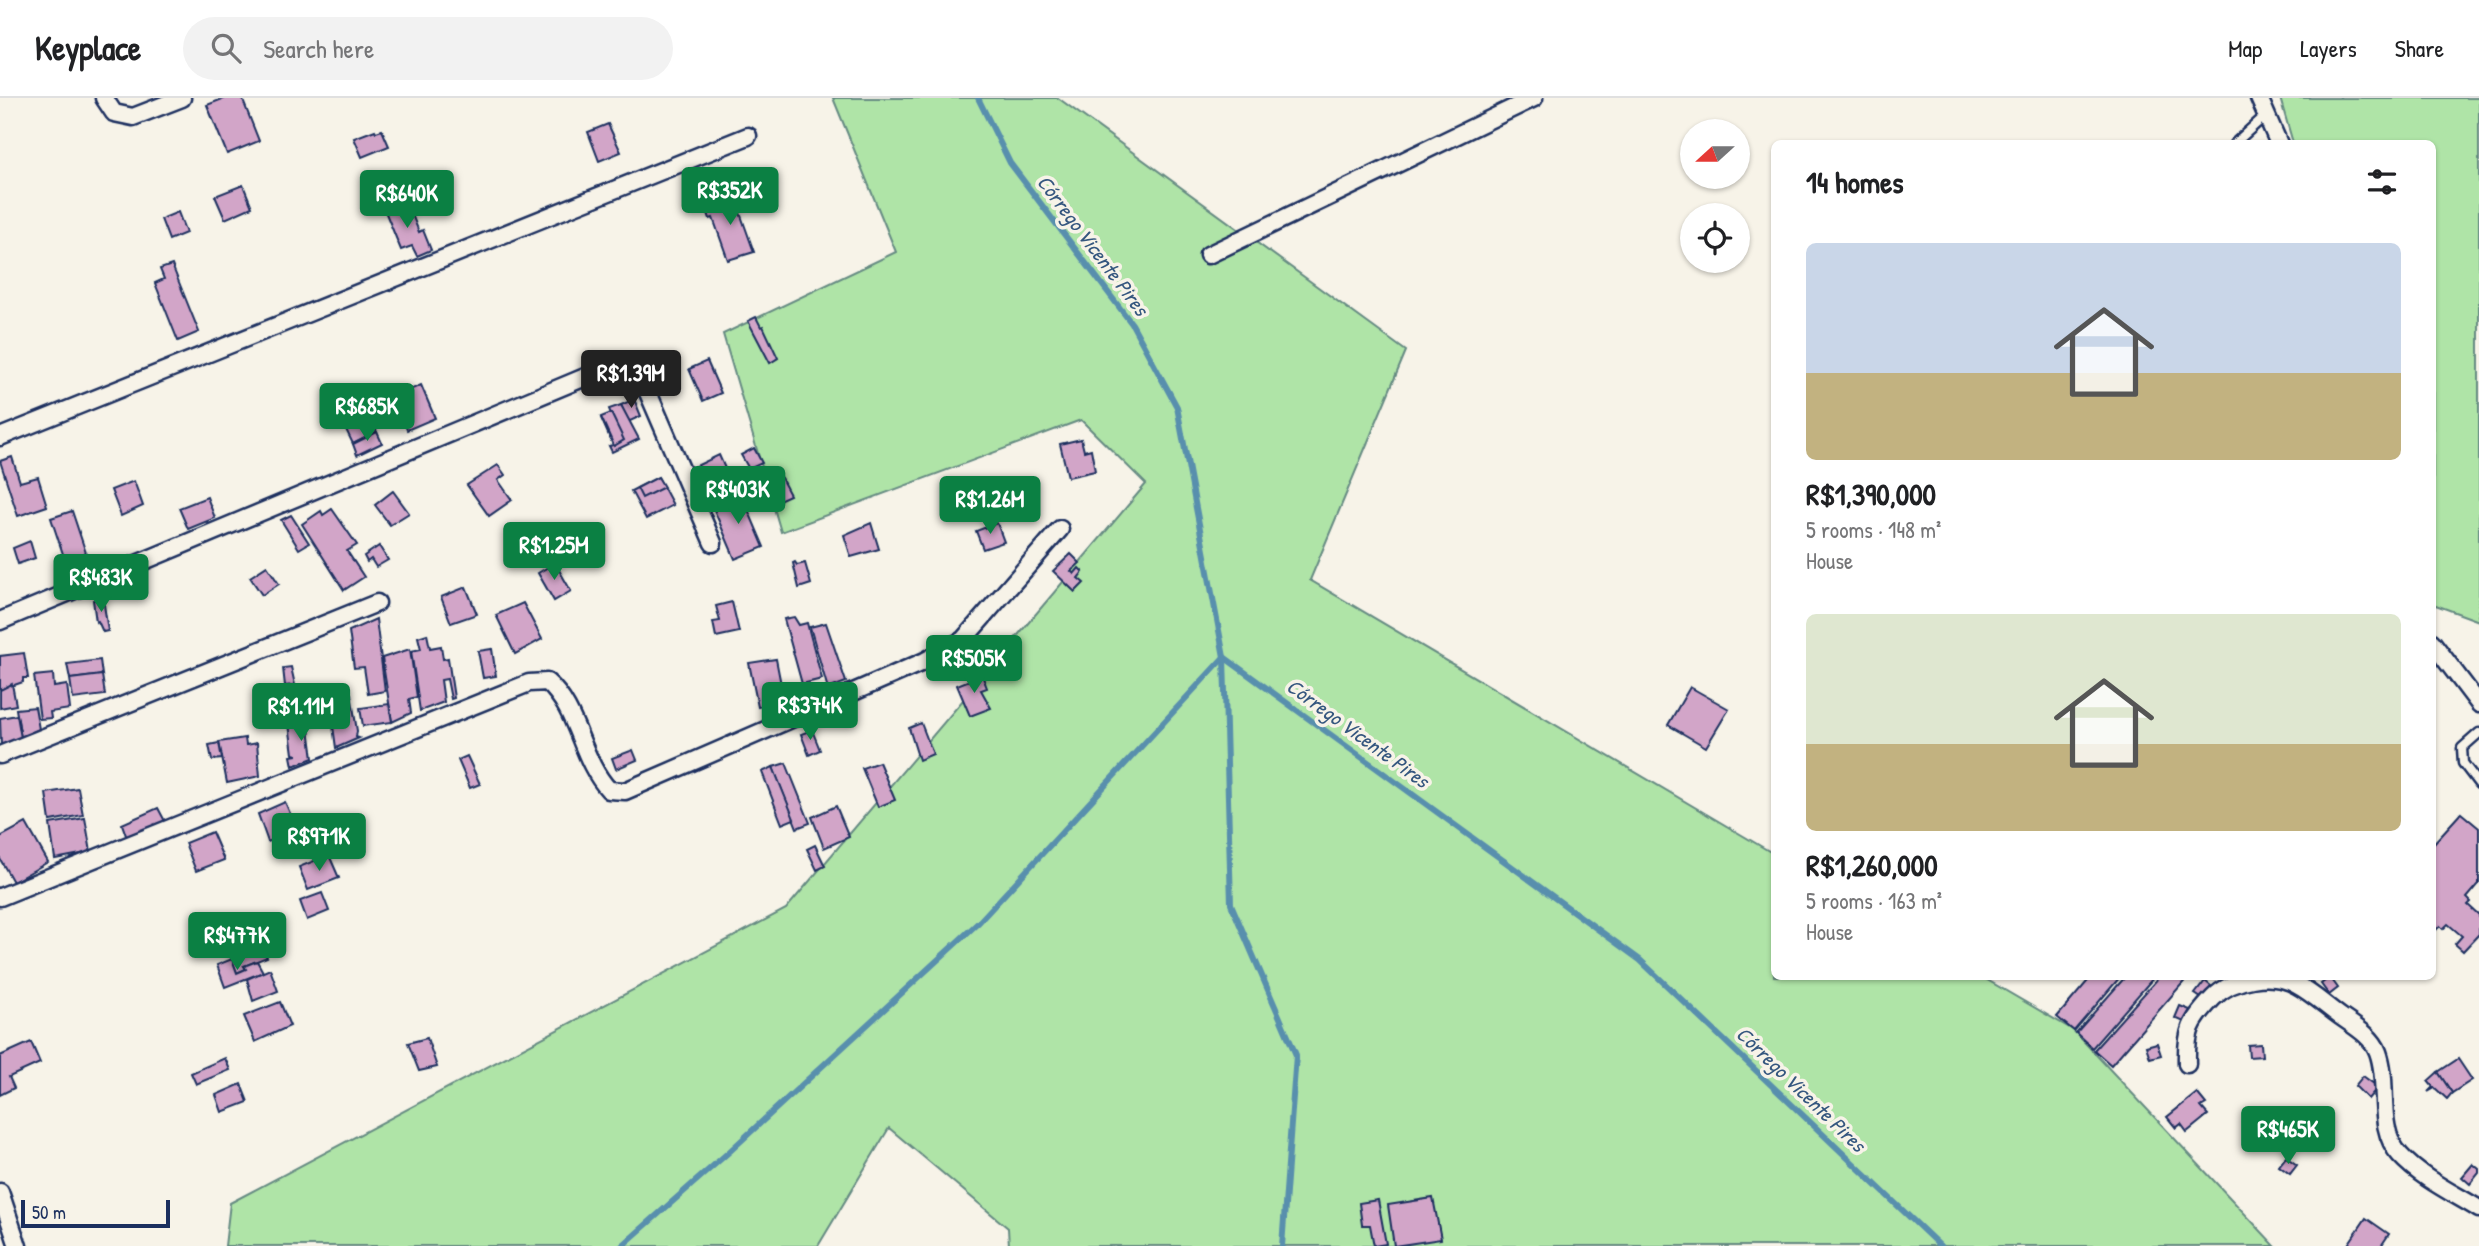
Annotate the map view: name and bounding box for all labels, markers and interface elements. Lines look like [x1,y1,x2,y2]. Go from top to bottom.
search box [183,17,673,80]
text: Keyplace [35,26,141,70]
icon: search [207,29,245,67]
text: Search here [263,31,374,66]
text: Map [2228,32,2262,64]
text: Layers [2300,32,2357,64]
text: Share [2395,32,2444,64]
north arrow [1680,119,1750,189]
map controls [1680,119,1750,273]
text: 14 homes [1806,162,1904,202]
icon: filters [2363,163,2401,201]
pin: R$352K [673,167,787,227]
water label: Córrego Vicente Pires [1030,169,1157,323]
pin: R$640K [350,170,464,230]
text: R$352K [698,174,762,205]
text: R$640K [376,177,438,208]
button: locate [1680,203,1750,273]
icon: home [2041,289,2167,415]
pin: R$1.39M [566,350,696,410]
text: R$1.39M [597,357,665,388]
pin: R$685K [310,384,424,443]
text: R$685K [336,390,399,421]
pin: R$403K [681,466,795,526]
text: R$403K [706,473,770,504]
text: R$1,390,000 [1806,474,1936,514]
pin: R$1.26M [925,476,1055,536]
text: R$1.26M [956,483,1025,514]
text: 5 rooms · 148 m² [1806,514,1941,545]
pin: R$1.25M [489,522,619,582]
text: R$1.25M [519,529,589,560]
text: House [1806,545,1853,576]
pin: R$483K [44,554,158,614]
text: R$483K [69,561,133,592]
pin: R$505K [917,636,1031,695]
text: R$505K [942,642,1006,673]
icon: home [2041,660,2167,786]
water label: Córrego Vicente Pires [1281,671,1437,796]
pin: R$374K [753,682,867,742]
pin: R$1.11M [236,684,366,743]
text: R$374K [778,689,842,720]
text: R$1.11M [268,690,334,721]
pin: R$971K [262,814,376,873]
text: R$971K [288,820,350,851]
text: R$1,260,000 [1806,845,1938,885]
text: 5 rooms · 163 m² [1806,885,1942,916]
pin: R$477K [180,912,294,972]
text: House [1806,916,1853,947]
text: R$477K [204,919,270,950]
water label: Córrego Vicente Pires [1730,1020,1873,1160]
pin: R$465K [2231,1107,2345,1166]
text: R$465K [2257,1113,2319,1144]
scale bar [21,1197,170,1229]
text: 50 m [32,1199,66,1225]

